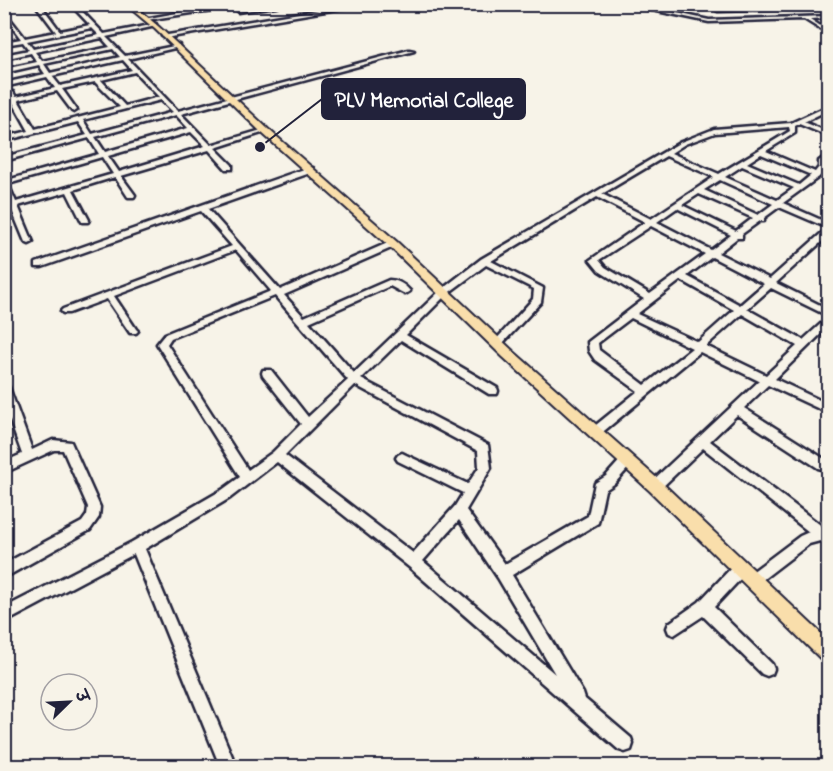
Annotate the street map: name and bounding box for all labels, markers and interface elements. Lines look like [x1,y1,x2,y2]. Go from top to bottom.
callout: PLV Memorial College [322,79,525,119]
text: PLV Memorial College [335,86,515,119]
north arrow [39,672,99,732]
text: उ [67,685,95,708]

